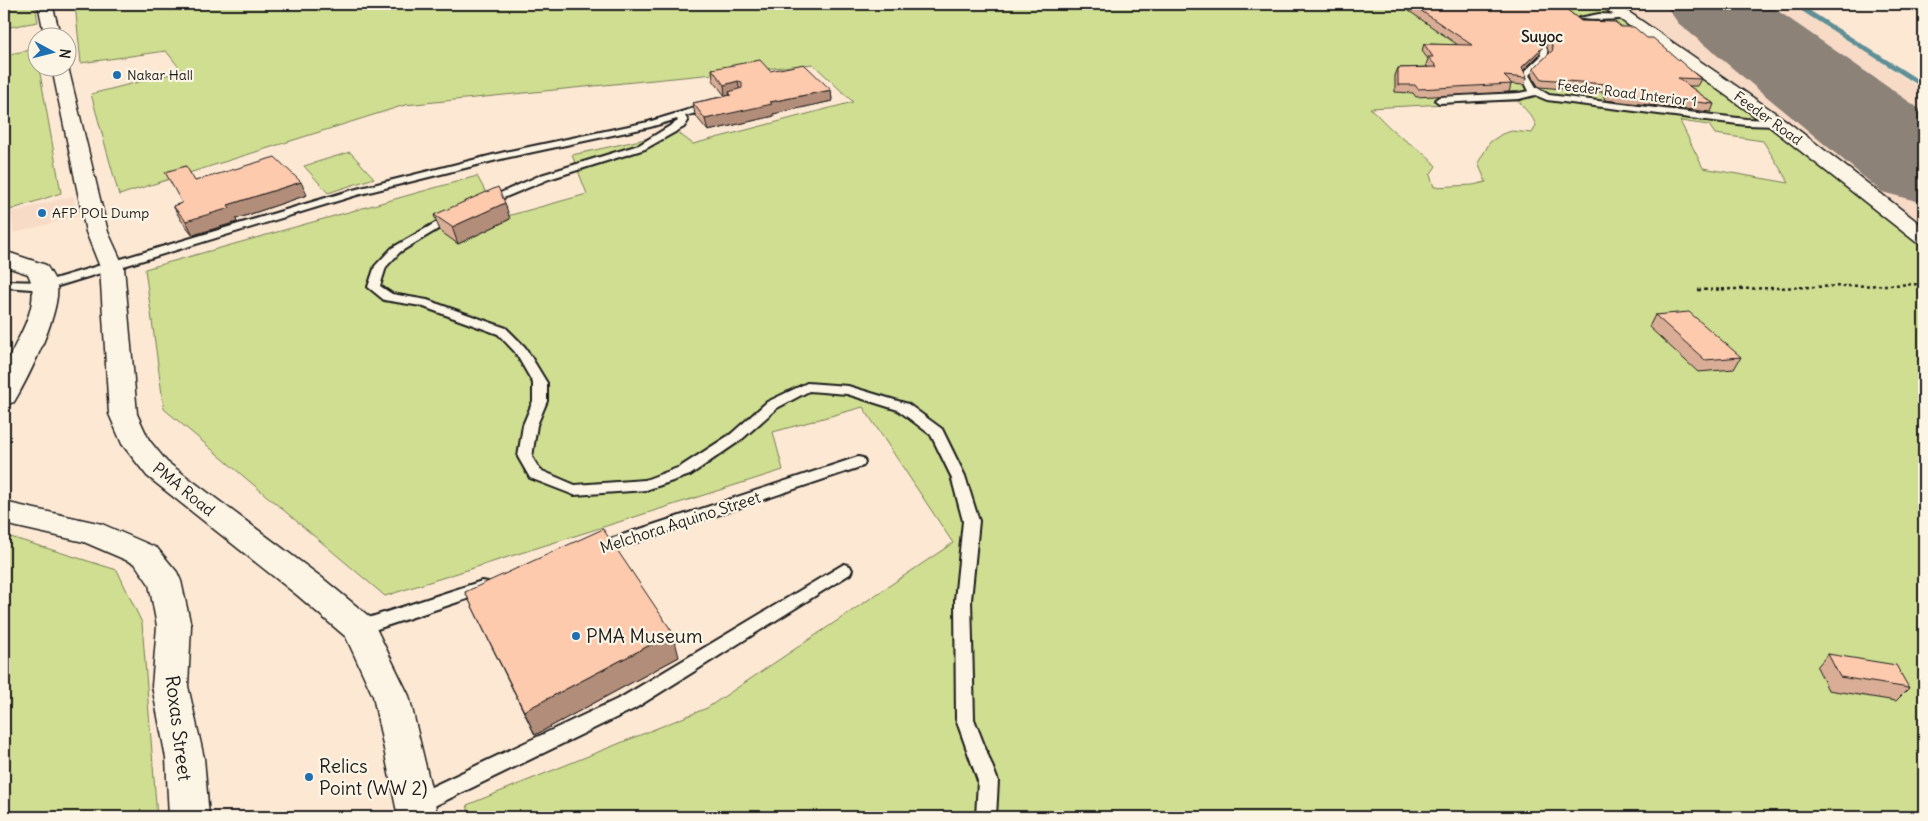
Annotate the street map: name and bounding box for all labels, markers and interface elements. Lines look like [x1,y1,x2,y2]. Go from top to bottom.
district label: Suyoc [1521,27,1563,47]
north arrow [28,28,78,78]
text: N [55,48,74,59]
place label: Nakar Hall [127,66,193,84]
marker: Nakar Hall [111,69,123,81]
street label: Feeder Road Interior 1 [1556,76,1698,110]
street label: Feeder Road [1730,87,1806,149]
place label: AFP POL Dump [52,204,149,222]
marker: AFP POL Dump [36,207,48,219]
street label: PMA Road [149,458,219,520]
street label: Melchora Aquino Street [597,486,763,557]
place label: PMA Museum [586,624,703,648]
marker: PMA Museum [570,630,582,642]
street label: Roxas Street [161,674,197,782]
place label: Relics Point (WW 2) [319,754,428,800]
marker: Relics Point (WW 2) [303,771,315,783]

